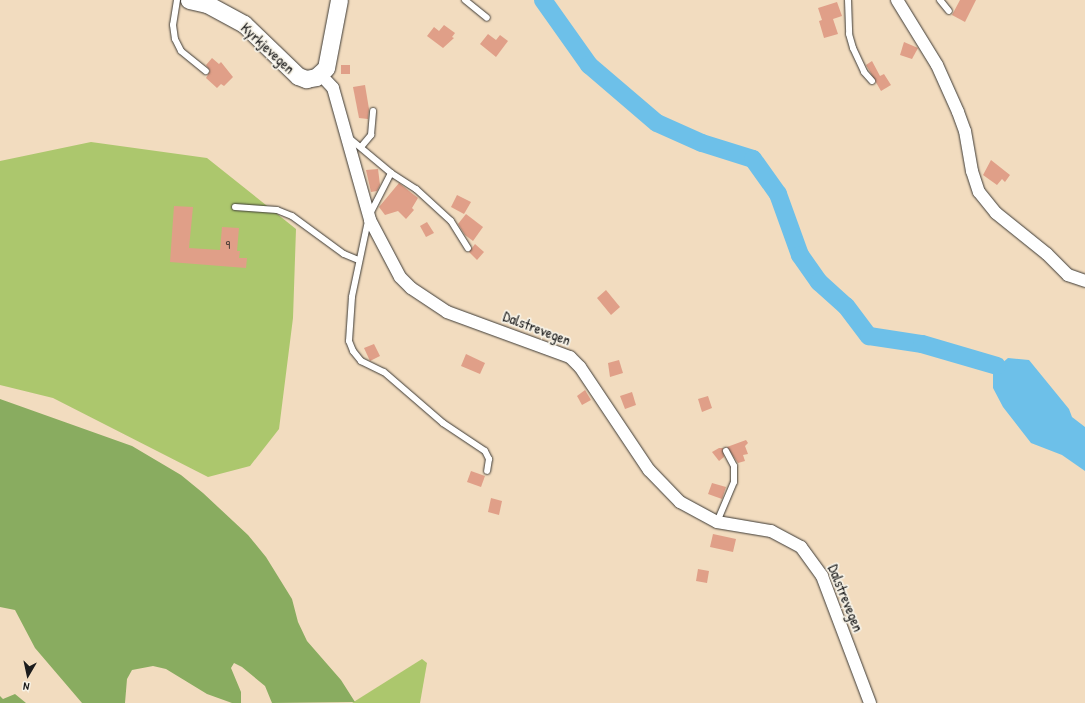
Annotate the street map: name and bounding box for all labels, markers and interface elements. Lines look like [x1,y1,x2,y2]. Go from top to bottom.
street label: Kyrkjevegen [237,19,299,77]
house number: 9 [226,236,230,252]
street label: Dalstrevegen [501,307,573,349]
street label: Dalstrevegen [824,562,868,634]
north arrow [8,655,48,695]
text: N [22,679,30,694]

